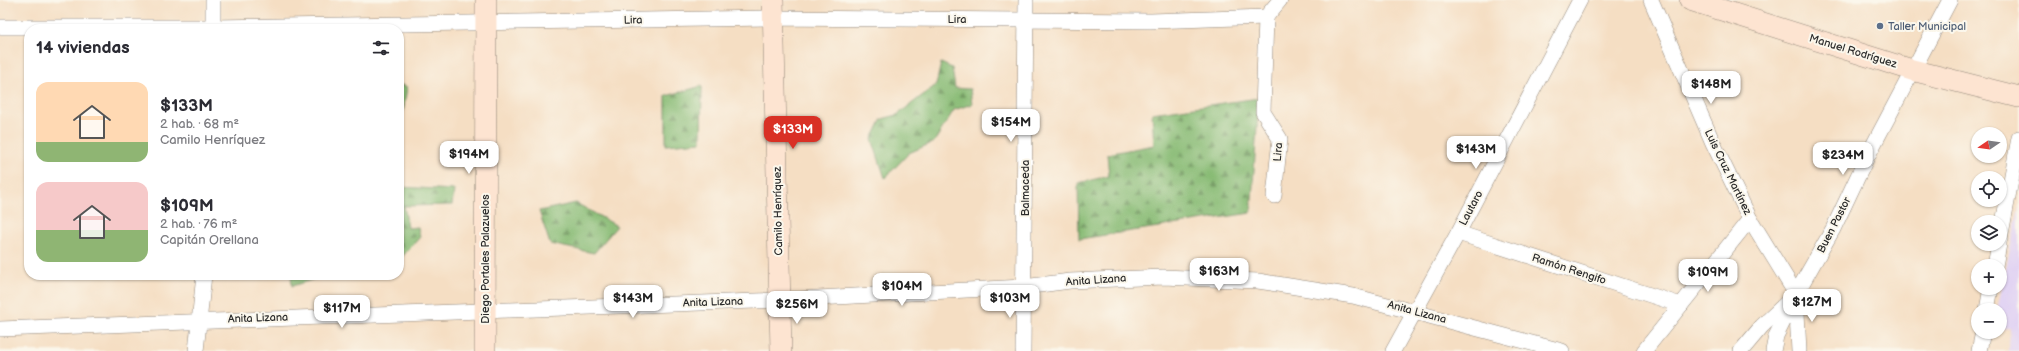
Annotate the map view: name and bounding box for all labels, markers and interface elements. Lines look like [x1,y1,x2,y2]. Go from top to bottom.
street label: Lira [623,13,643,27]
street label: Lira [948,13,966,26]
place label: Taller Municipal [1888,20,1966,33]
marker: Taller Municipal [1875,21,1885,31]
street label: Manuel Rodríguez [1808,31,1899,71]
icon: filters [370,37,392,59]
text: 14 viviendas [36,38,130,58]
pin: $148M [1683,71,1739,105]
text: $148M [1691,76,1731,92]
text: $133M [160,96,213,116]
icon: home [68,98,116,146]
pin: $154M [983,109,1039,143]
text: $154M [991,114,1031,130]
text: 2 hab. · 68 m² [160,116,239,132]
pin: $133M [765,116,821,150]
text: $133M [773,121,813,137]
street label: Luis Cruz Martínez [1702,127,1755,217]
north arrow [1971,127,2007,163]
map controls [1971,127,2007,339]
text: Camilo Henríquez [160,132,265,148]
pin: $143M [1448,136,1504,170]
pin: $194M [441,141,497,175]
text: $143M [1456,141,1496,157]
street label: Lira [1271,142,1285,162]
pin: $234M [1815,142,1871,176]
text: $194M [449,146,489,162]
text: $234M [1822,147,1864,163]
street label: Balmaceda [1019,160,1032,216]
street label: Camilo Henríquez [771,166,785,256]
button: locate [1971,171,2007,207]
street label: Lautaro [1456,188,1486,228]
street label: Diego Portales Palazuelos [479,194,492,324]
street label: Buen Pastor [1814,194,1854,255]
text: $109M [160,196,214,216]
icon: home [68,198,116,246]
button: layers [1971,215,2007,251]
text: 2 hab. · 76 m² [160,216,237,232]
text: Capitán Orellana [160,232,259,248]
street label: Ramón Rengifo [1530,251,1608,287]
pin: $163M [1191,258,1247,292]
pin: $109M [1680,259,1736,293]
button: + [1971,259,2007,295]
text: $163M [1199,263,1239,279]
text: $109M [1688,264,1728,280]
street label: Anita Lizana [1065,271,1127,289]
pin: $104M [874,273,930,307]
text: $104M [881,278,923,294]
pin: $143M [605,285,661,319]
pin: $103M [982,285,1038,319]
pin: $127M [1784,289,1840,323]
text: $143M [613,290,653,306]
text: $103M [990,290,1030,306]
pin: $256M [769,291,825,325]
street label: Anita Lizana [683,294,743,310]
text: $127M [1792,294,1832,310]
pin: $117M [314,295,370,329]
text: $256M [776,296,818,312]
street label: Anita Lizana [1386,298,1448,326]
text: $117M [323,300,361,316]
button: − [1971,303,2007,339]
street label: Anita Lizana [228,310,288,326]

